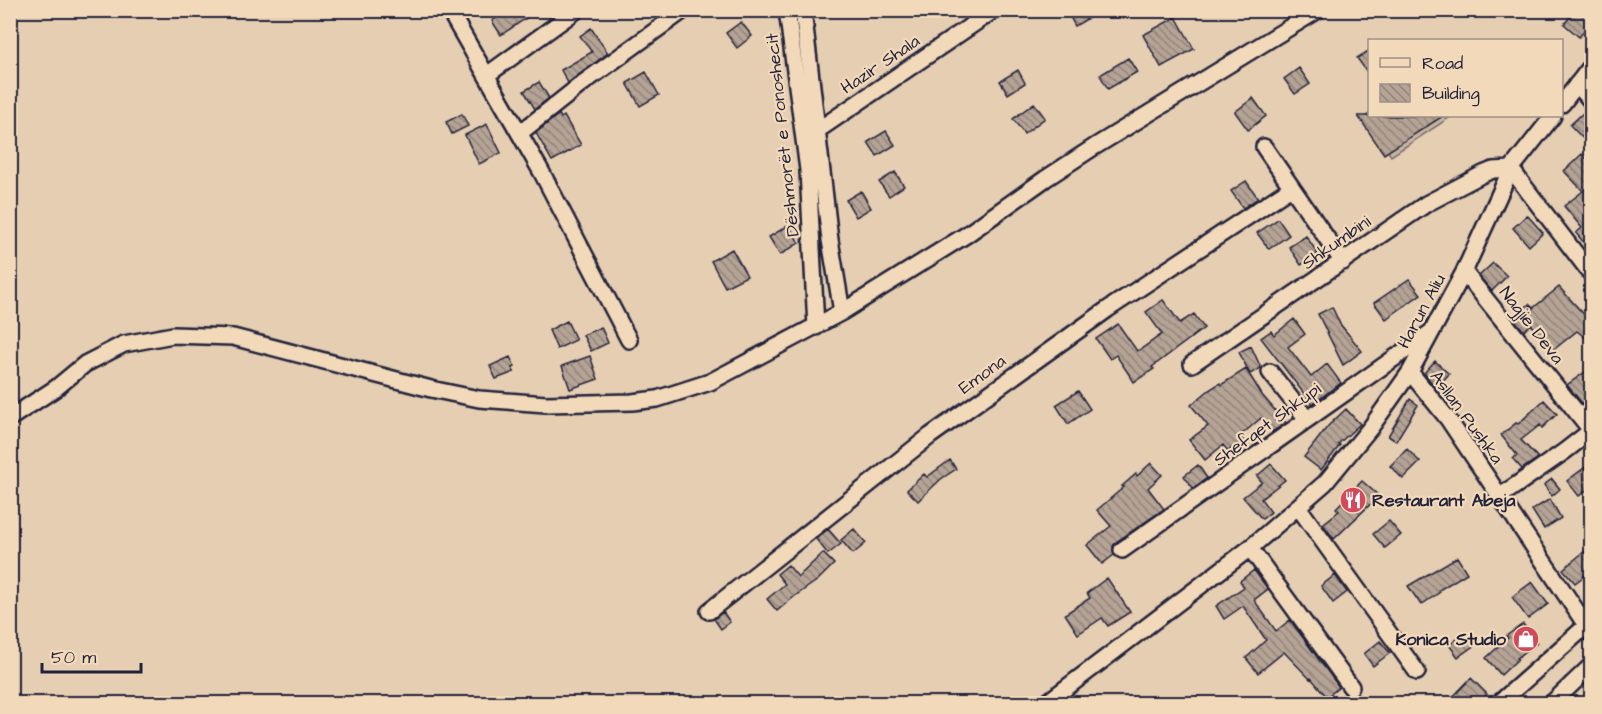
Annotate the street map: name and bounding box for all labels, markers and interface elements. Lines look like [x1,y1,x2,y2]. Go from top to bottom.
street label: Hazir Shala [836,29,925,100]
street label: Dëshmorët e Ponoshecit [759,31,806,238]
legend [1368,39,1563,117]
text: Road [1422,51,1463,76]
text: Building [1422,81,1480,107]
street label: Shkumbini [1297,209,1376,275]
street label: Harun Aliu [1391,269,1452,353]
street label: Nagjie Deva [1492,281,1570,370]
street label: Emona [954,349,1011,400]
street label: Asllan Pushka [1424,365,1509,469]
street label: Shefqet Shkupi [1208,377,1327,472]
restaurant icon: Restaurant Abeja [1338,485,1368,515]
place label: Restaurant Abeja [1372,488,1516,513]
shop icon: Konica Studio [1511,624,1541,654]
place label: Konica Studio [1395,627,1507,652]
scale bar [42,636,141,674]
text: 50 m [51,645,96,670]

